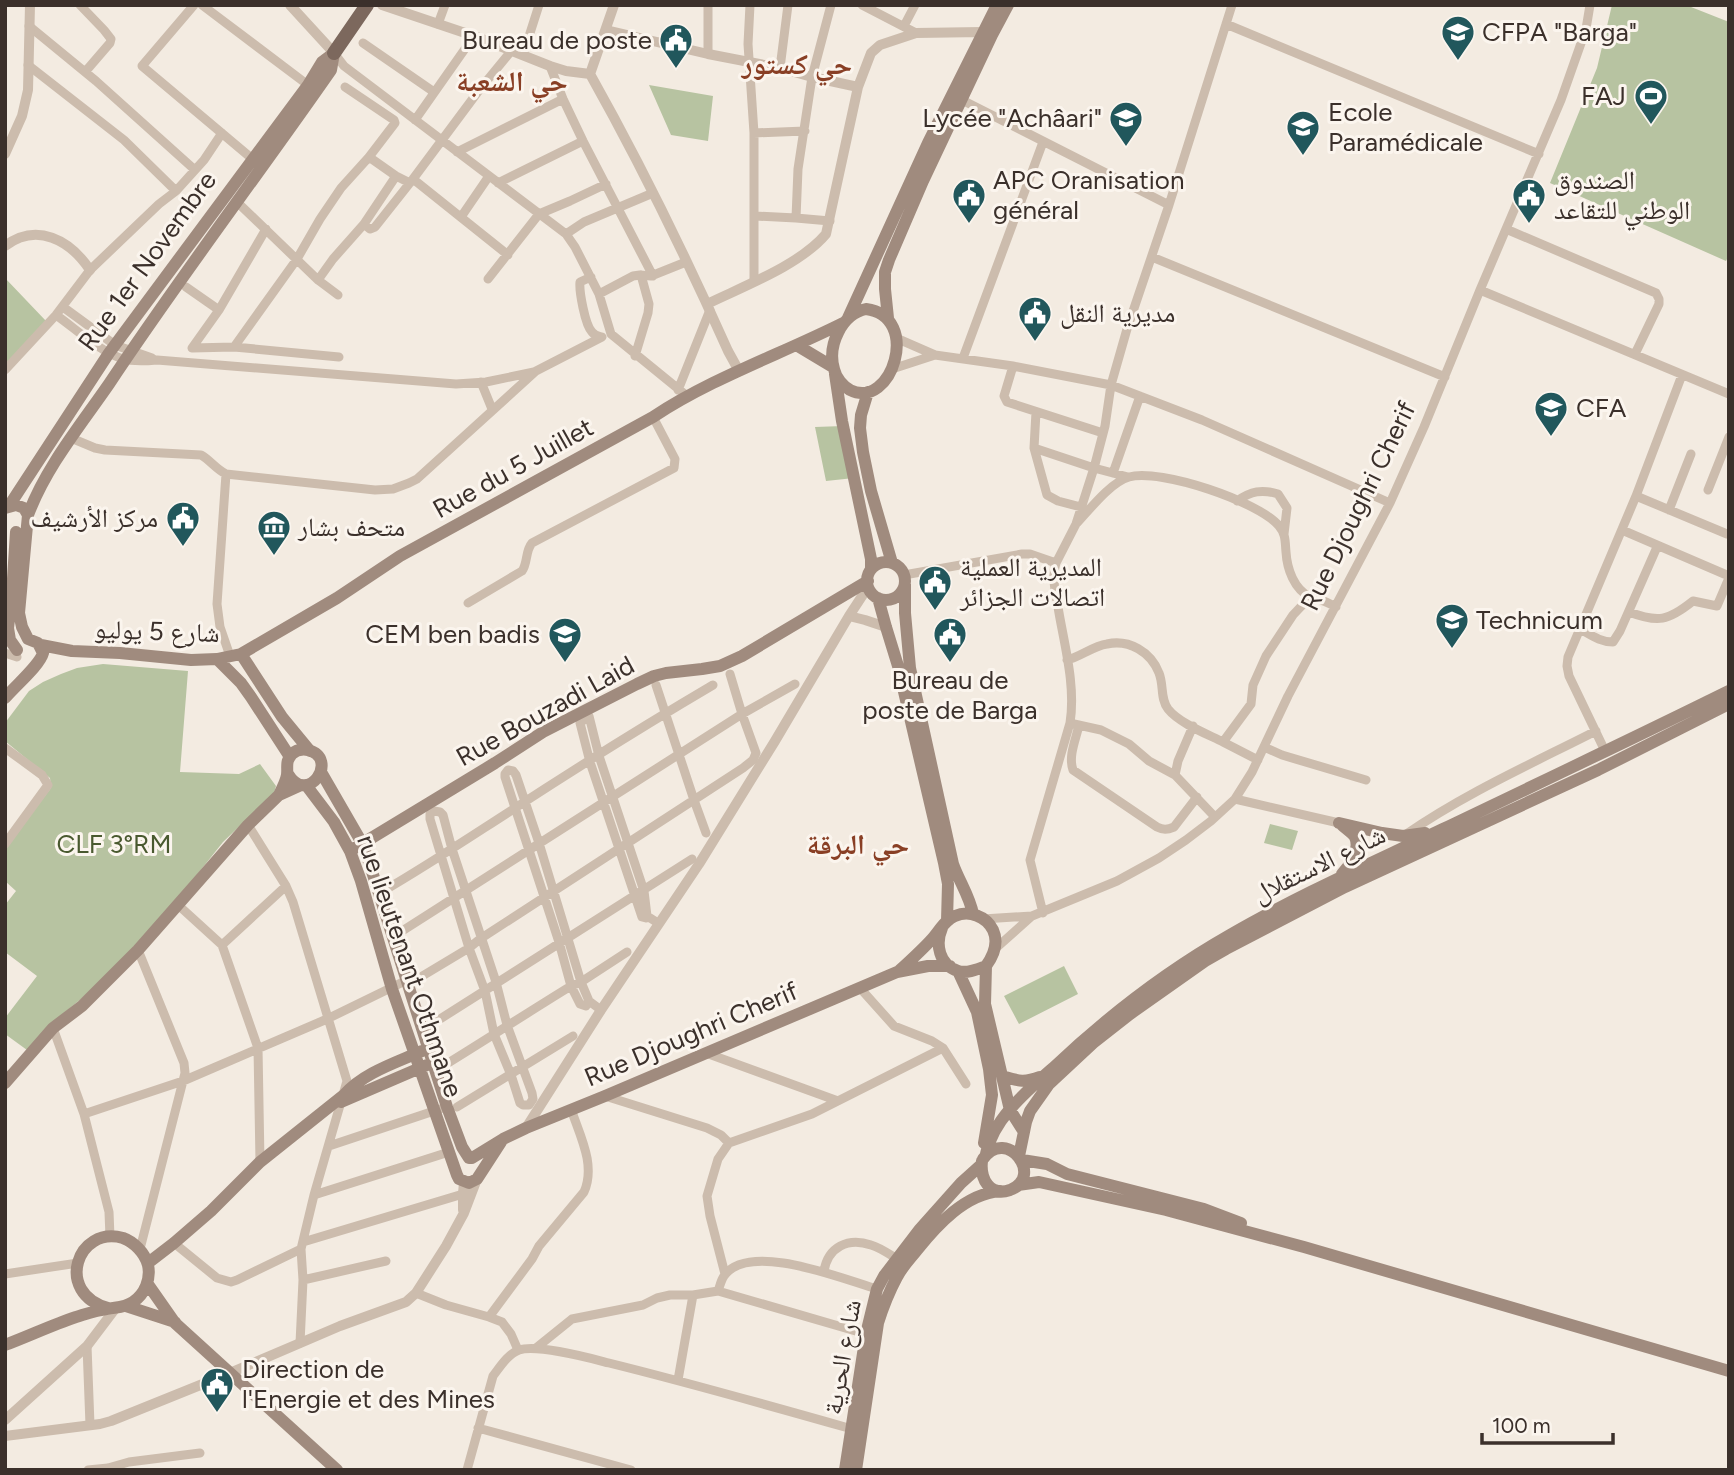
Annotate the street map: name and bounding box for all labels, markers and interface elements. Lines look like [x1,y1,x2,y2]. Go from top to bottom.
school or university icon: CFPA "Barga" [1439,13,1477,62]
place label: CFPA "Barga" [1482,16,1637,48]
public building icon: Bureau de poste [657,21,695,70]
place label: Bureau de poste [462,24,652,56]
district label: حي كستور [741,47,852,87]
district label: حي الشعبة [456,64,568,104]
sports icon: FAJ [1632,77,1670,126]
place label: FAJ [1581,80,1626,112]
place label: Ecole Paramédicale [1328,96,1483,158]
school or university icon: Lycée "Achâari" [1107,99,1145,148]
place label: Lycée "Achâari" [922,102,1102,134]
school or university icon: Ecole Paramédicale [1284,108,1322,157]
place label: APC Oranisation général [993,164,1184,226]
place label: الصندوق الوطني للتقاعد [1554,164,1690,231]
street label: Rue 1er Novembre [71,165,223,357]
public building icon: APC Oranisation général [950,176,988,225]
public building icon: الصندوق الوطني للتقاعد [1510,176,1548,225]
public building icon: مديرية النقل [1016,294,1054,343]
place label: مديرية النقل [1060,297,1175,329]
school or university icon: CFA [1532,389,1570,438]
place label: CFA [1576,392,1627,424]
street label: Rue Djoughri Cherif [1293,396,1423,616]
street label: Rue du 5 Juillet [427,411,599,525]
public building icon: مركز الأرشيف [164,499,202,548]
place label: مركز الأرشيف [31,502,158,534]
museum icon: متحف بشار [255,508,293,557]
place label: متحف بشار [297,511,405,543]
place label: المديرية العملية اتصالات الجزائر [959,551,1105,613]
public building icon: المديرية العملية اتصالات الجزائر [916,563,954,612]
school or university icon: Technicum [1433,601,1471,650]
place label: Technicum [1476,604,1603,636]
street label: شارع 5 يوليو [94,613,220,649]
school or university icon: CEM ben badis [546,615,584,664]
public building icon: Bureau de poste de Barga [931,615,969,664]
place label: CEM ben badis [365,618,540,650]
street label: Rue Bouzadi Laid [450,649,640,773]
place label: Bureau de poste de Barga [862,664,1038,726]
street label: شارع الاستقلال [1248,818,1390,910]
district label: حي البرقة [807,827,909,867]
park label: CLF 3°RM [57,828,171,860]
street label: rue lieutenant Othmane [350,831,470,1101]
street label: Rue Djoughri Cherif [579,974,803,1093]
street label: شارع الحرية [816,1297,868,1417]
place label: Direction de l'Energie et des Mines [242,1353,495,1415]
public building icon: Direction de l'Energie et des Mines [198,1365,236,1414]
scale bar [1482,1402,1613,1446]
text: 100 m [1492,1413,1551,1438]

